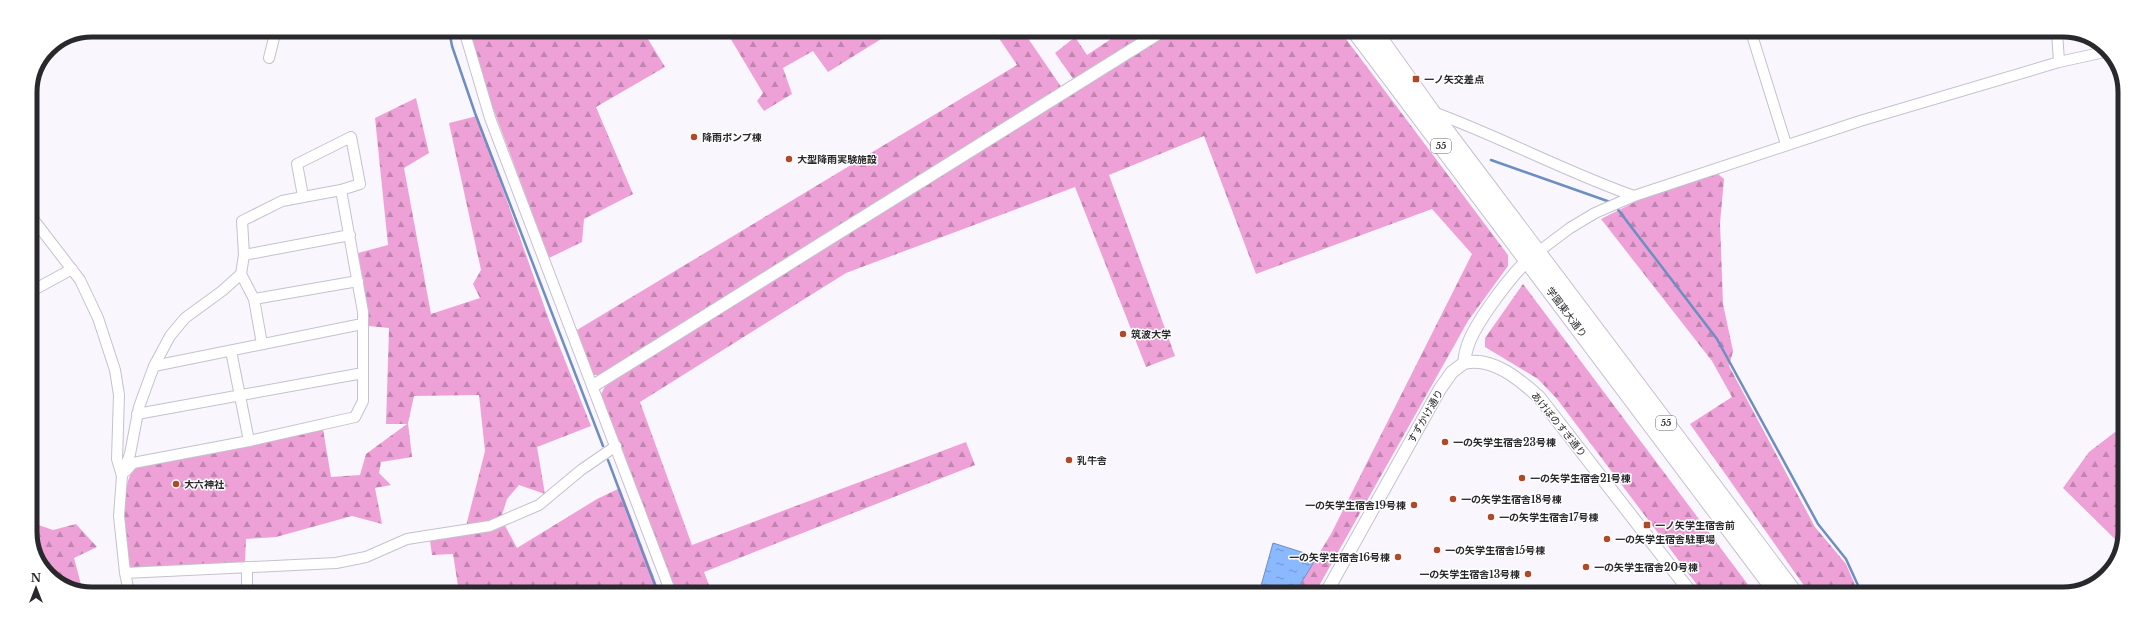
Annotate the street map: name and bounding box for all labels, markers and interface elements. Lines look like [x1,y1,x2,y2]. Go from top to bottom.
place label: 一ノ矢交差点 [1424,73,1485,86]
marker: 一ノ矢交差点 [1411,74,1421,84]
place label: 降雨ポンプ棟 [702,131,762,144]
marker: 降雨ポンプ棟 [689,132,699,142]
road number: 55 [1431,139,1451,153]
place label: 大型降雨実験施設 [797,153,877,166]
marker: 大型降雨実験施設 [784,154,794,164]
street label: 学園東大通り [1543,284,1590,340]
place label: 筑波大学 [1131,328,1171,341]
marker: 筑波大学 [1118,329,1128,339]
street label: すずかけ通り [1405,387,1446,445]
street label: あけぼのすぎ通り [1528,389,1589,459]
road number: 55 [1656,416,1676,430]
place label: 一の矢学生宿舎23号棟 [1453,436,1556,449]
marker: 一の矢学生宿舎23号棟 [1440,437,1450,447]
place label: 乳牛舎 [1077,454,1107,467]
marker: 乳牛舎 [1064,455,1074,465]
place label: 一の矢学生宿舎21号棟 [1530,472,1631,485]
marker: 一の矢学生宿舎21号棟 [1517,473,1527,483]
place label: 大六神社 [184,478,225,491]
marker: 大六神社 [171,479,181,489]
place label: 一の矢学生宿舎18号棟 [1461,493,1562,506]
marker: 一の矢学生宿舎18号棟 [1448,494,1458,504]
place label: 一の矢学生宿舎19号棟 [1305,499,1406,512]
marker: 一の矢学生宿舎19号棟 [1409,500,1419,510]
place label: 一の矢学生宿舎17号棟 [1499,511,1599,524]
marker: 一の矢学生宿舎17号棟 [1486,512,1496,522]
place label: 一ノ矢学生宿舎前 [1655,519,1735,532]
marker: 一ノ矢学生宿舎前 [1642,520,1652,530]
place label: 一の矢学生宿舎駐車場 [1615,533,1715,546]
marker: 一の矢学生宿舎駐車場 [1602,534,1612,544]
place label: 一の矢学生宿舎15号棟 [1445,544,1545,557]
marker: 一の矢学生宿舎15号棟 [1432,545,1442,555]
place label: 一の矢学生宿舎16号棟 [1289,551,1390,564]
marker: 一の矢学生宿舎16号棟 [1393,552,1403,562]
place label: 一の矢学生宿舎20号棟 [1594,561,1698,574]
marker: 一の矢学生宿舎20号棟 [1581,562,1591,572]
north arrow [16,568,56,608]
place label: 一の矢学生宿舎13号棟 [1419,568,1520,581]
marker: 一の矢学生宿舎13号棟 [1523,569,1533,579]
text: N [31,571,42,585]

